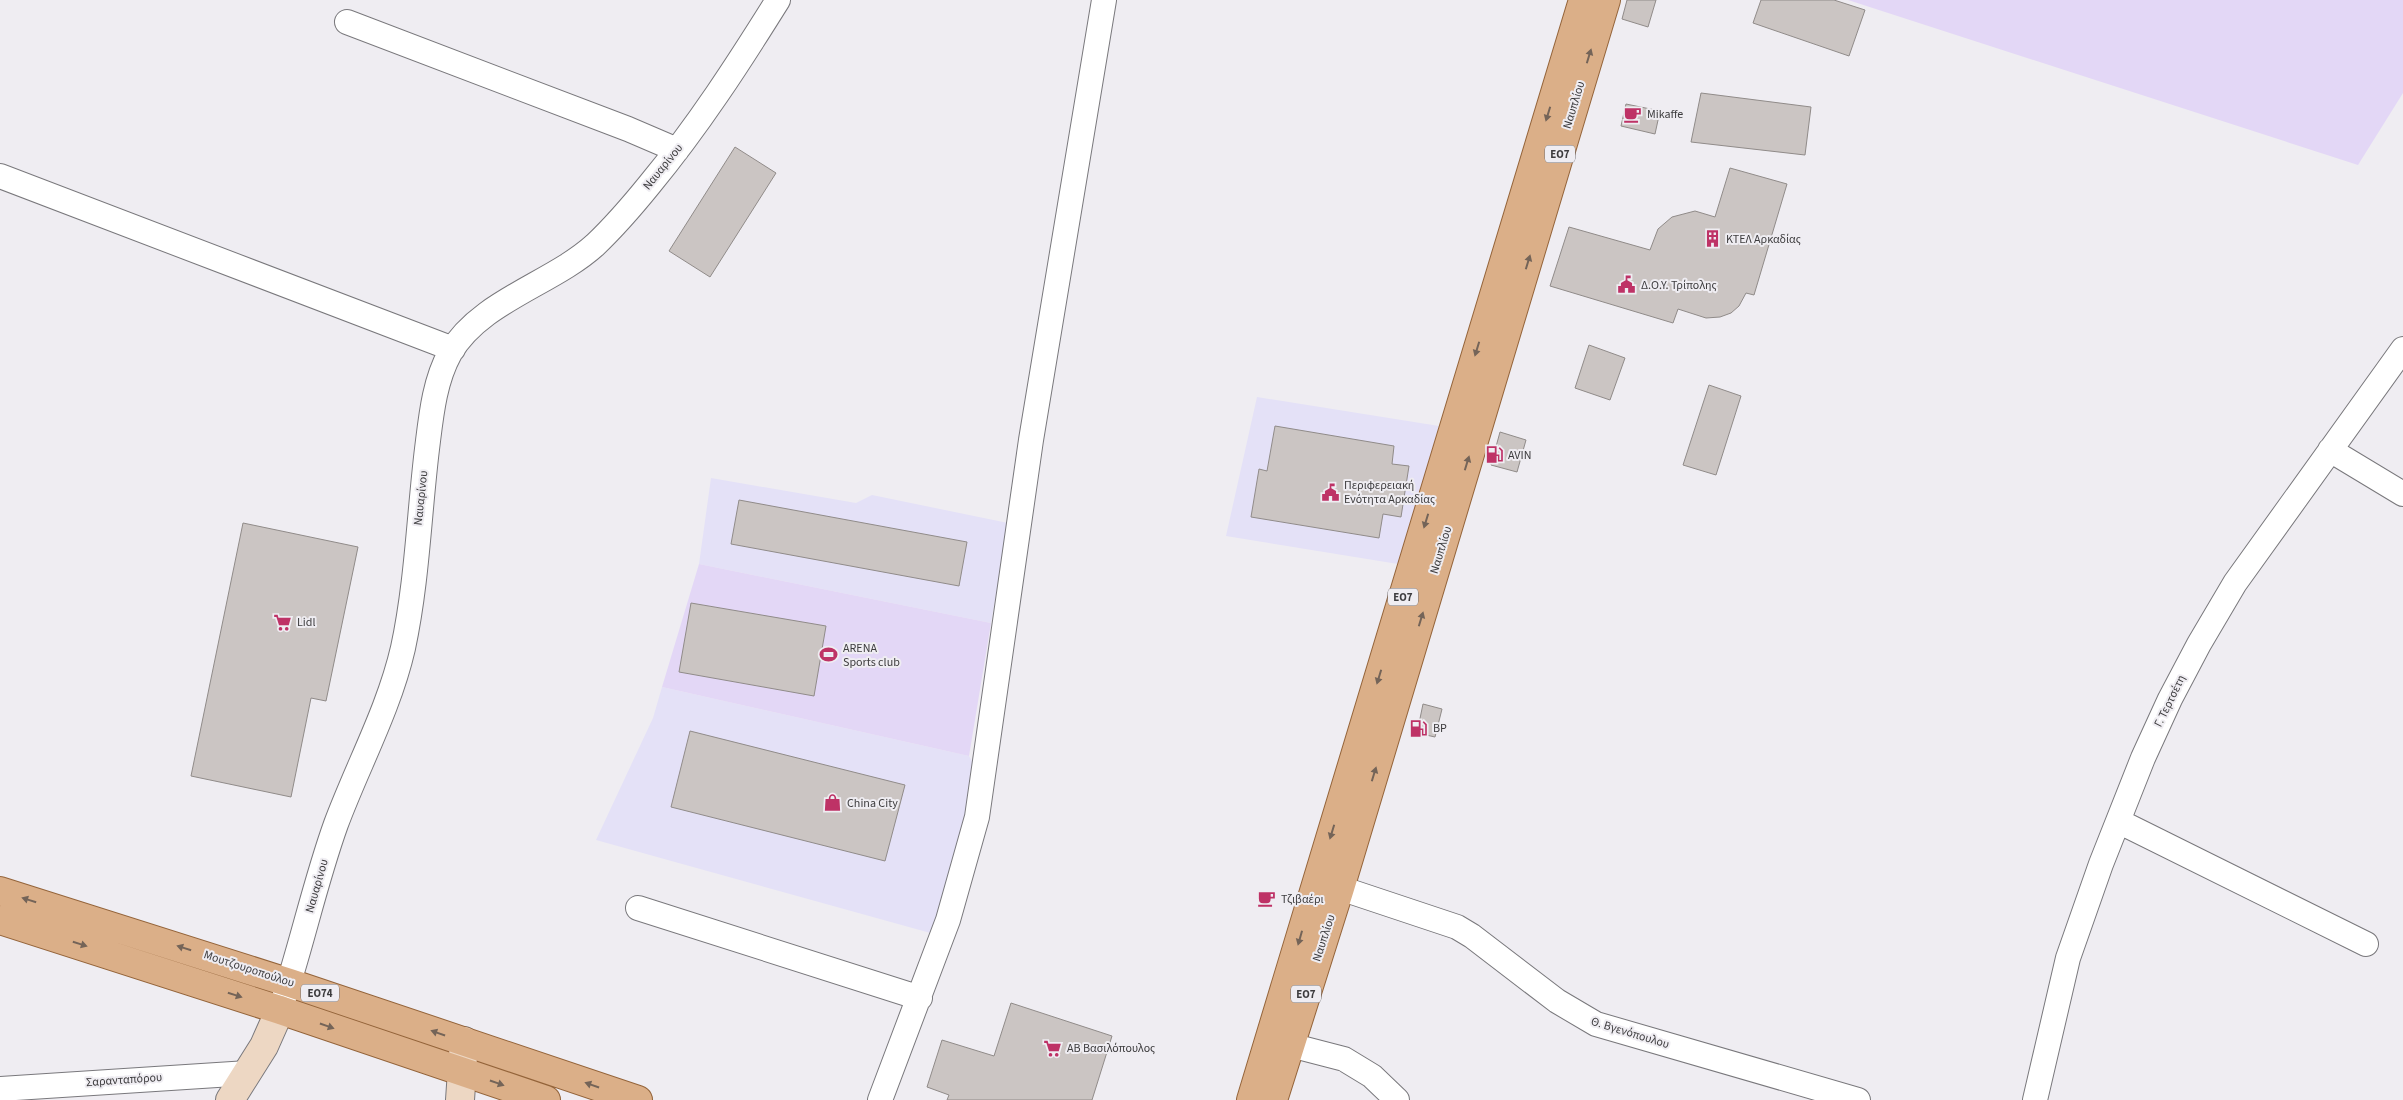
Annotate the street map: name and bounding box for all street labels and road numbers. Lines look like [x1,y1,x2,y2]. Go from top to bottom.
street label: Ναυπλίου [1559,79,1589,131]
street label: Ναυαρίνου [639,140,687,194]
road number: ΕΟ7 [1545,146,1575,162]
street label: Ναυαρίνου [410,470,432,526]
street label: Ναυπλίου [1426,524,1456,576]
road number: ΕΟ7 [1388,588,1418,606]
street label: Γ. Τερτσέτη [2150,672,2190,730]
street label: Ναυαρίνου [301,857,333,915]
street label: Ναυπλίου [1308,912,1340,964]
street label: Μουτζουροπούλου [202,946,296,992]
road number: ΕΟ74 [301,984,339,1001]
road number: ΕΟ7 [1291,986,1321,1002]
street label: Θ. Βγενόπουλου [1589,1013,1671,1053]
street label: Σαρανταπόρου [85,1069,163,1091]

